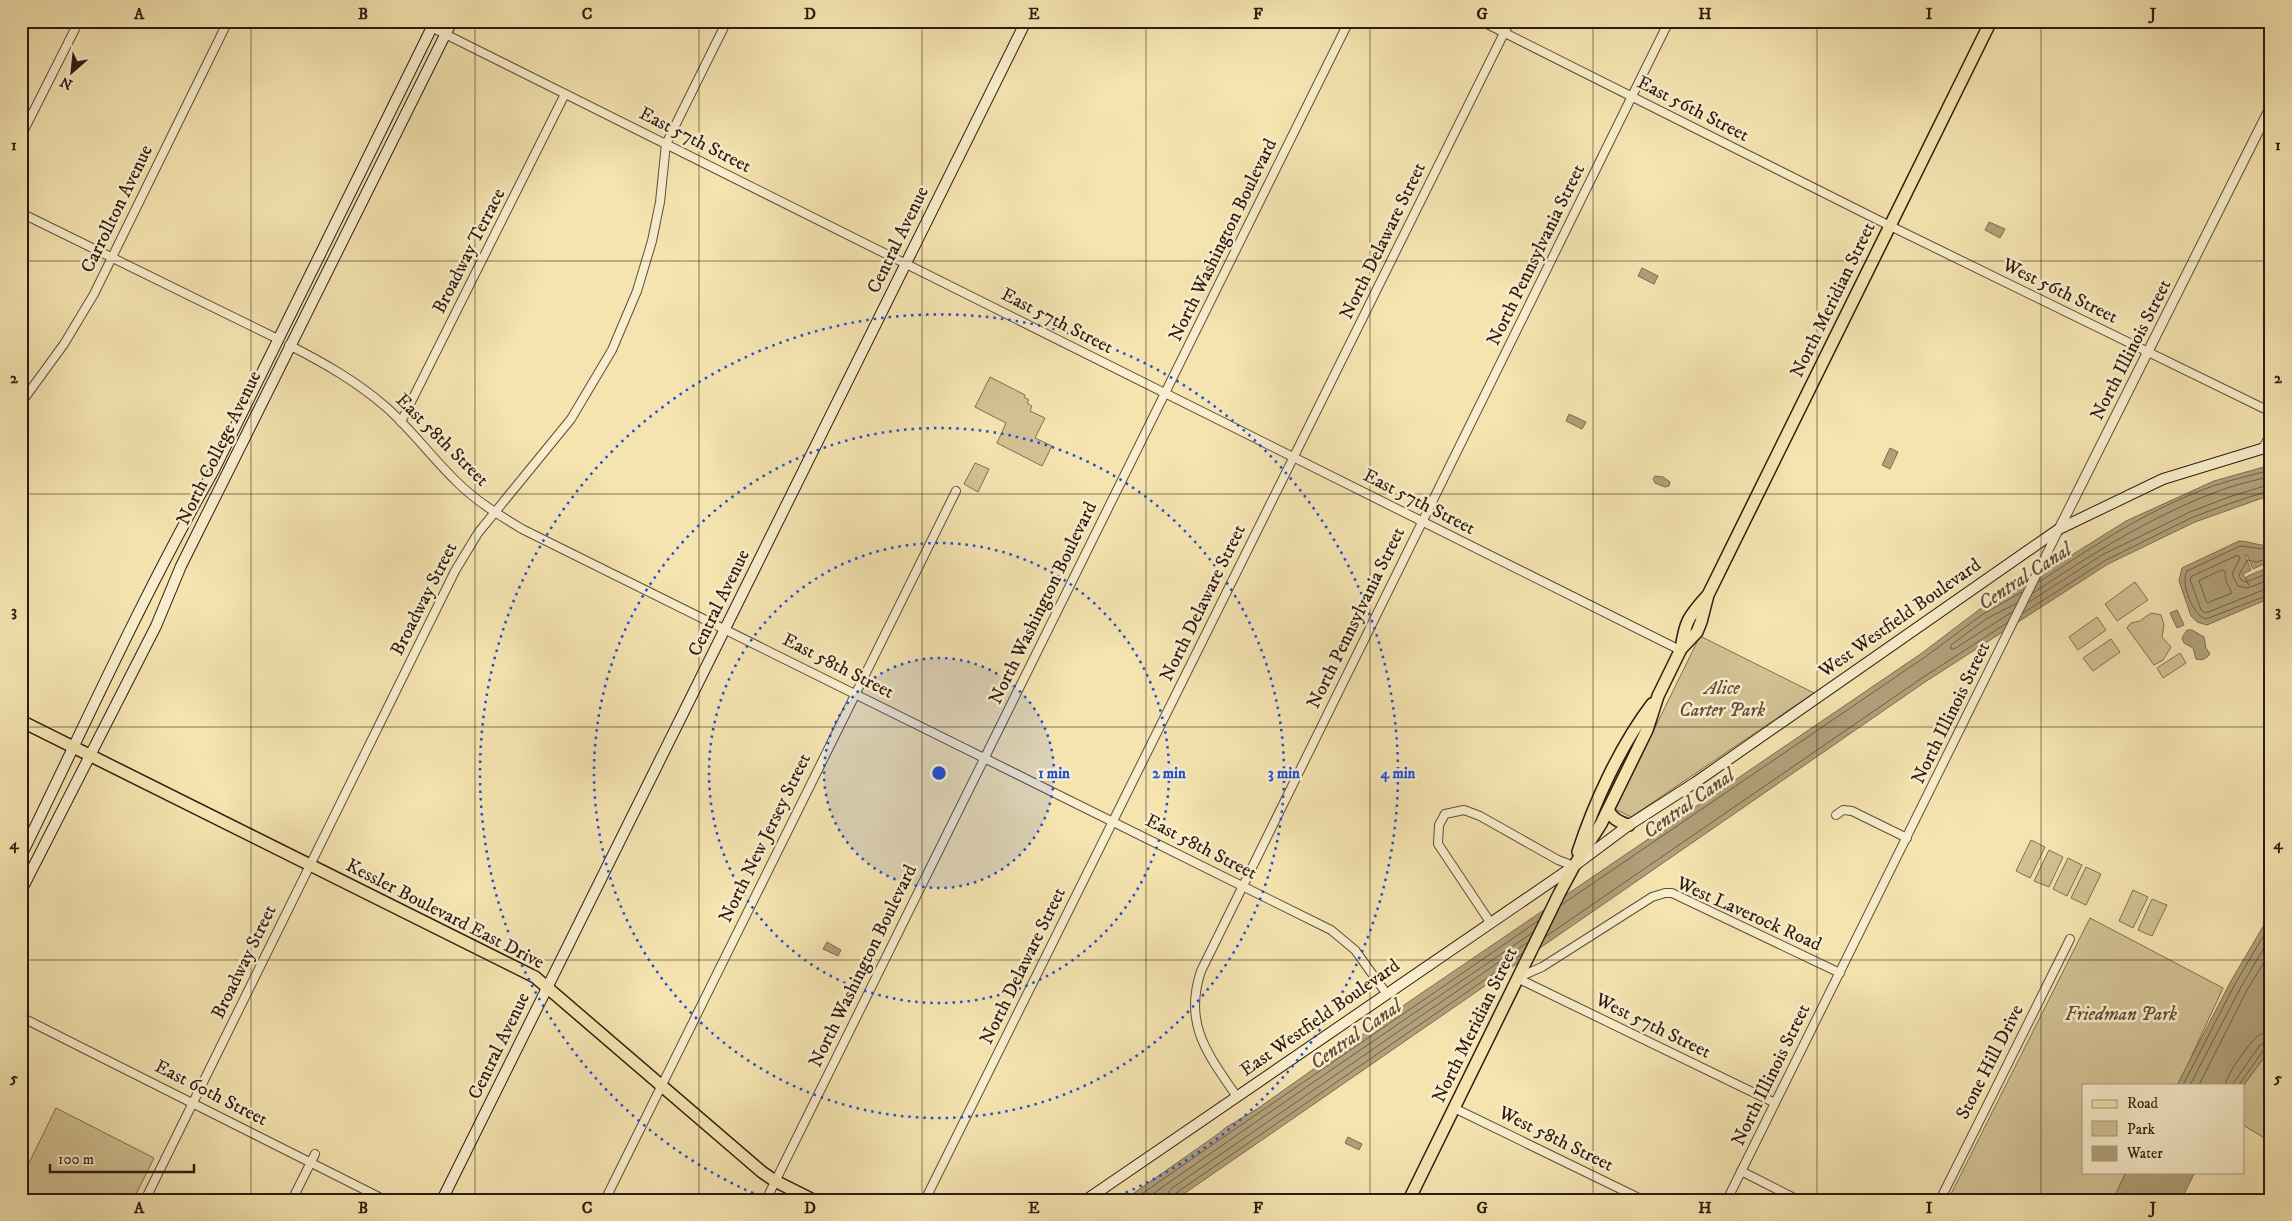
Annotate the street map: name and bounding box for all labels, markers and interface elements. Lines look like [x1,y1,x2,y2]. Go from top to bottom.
text: A [133,4,145,24]
text: B [358,4,368,24]
text: C [582,4,592,24]
text: D [804,4,816,24]
text: E [1028,4,1040,24]
text: F [1253,4,1263,24]
text: G [1476,4,1488,24]
text: H [1698,4,1712,24]
text: I [1926,4,1933,24]
text: J [2148,4,2157,24]
north arrow [48,48,98,98]
street label: East 56th Street [1633,71,1753,147]
text: N [57,72,76,93]
street label: East 57th Street [635,102,755,178]
text: 1 [11,135,17,155]
street label: North Washington Boulevard [1164,135,1282,345]
text: 1 [2275,135,2281,155]
street label: Carrollton Avenue [76,141,158,277]
street label: North Delaware Street [1335,159,1431,323]
street label: North Pennsylvania Street [1482,161,1590,349]
street label: Central Avenue [862,183,934,297]
street label: Broadway Terrace [428,184,511,317]
street label: North Meridian Street [1785,219,1881,381]
street label: West 56th Street [1998,253,2121,329]
street label: North Illinois Street [2086,276,2176,424]
street label: East 57th Street [997,283,1117,359]
street label: North College Avenue [172,367,266,529]
text: 2 [10,368,19,388]
text: 2 [2274,368,2283,388]
street label: East 58th Street [391,389,493,491]
street label: East 57th Street [1359,464,1479,540]
street label: North Washington Boulevard [984,498,1102,708]
street label: North Delaware Street [1155,521,1251,685]
street label: North Pennsylvania Street [1302,524,1410,712]
water label: Central Canal [1974,537,2078,616]
street label: Broadway Street [386,539,462,659]
street label: Central Avenue [683,546,755,660]
street label: West Westfield Boulevard [1814,553,1986,683]
text: 3 [11,601,17,621]
text: 3 [2275,601,2281,621]
street label: East 58th Street [778,628,898,704]
street label: North Illinois Street [1907,638,1995,788]
park label: Alice Carter Park [1679,677,1765,722]
street label: North New Jersey Street [714,750,816,926]
water label: Central Canal [1638,762,1741,845]
centre of rings [930,764,948,782]
text: 1 min [1038,764,1070,783]
text: 2 min [1152,764,1186,783]
text: 3 min [1268,764,1300,783]
text: 4 min [1380,764,1416,783]
street label: East 58th Street [1141,809,1261,885]
text: 4 [8,834,19,854]
text: 4 [2272,834,2283,854]
street label: Kessler Boulevard East Drive [342,854,548,974]
street label: North Washington Boulevard [804,861,922,1071]
street label: West Laverock Road [1672,871,1825,956]
street label: North Delaware Street [975,884,1071,1048]
street label: Broadway Street [207,901,281,1023]
street label: North Meridian Street [1427,944,1523,1106]
street label: East Westfield Boulevard [1236,954,1405,1082]
street label: West 57th Street [1591,988,1714,1064]
street label: Central Avenue [463,989,535,1103]
water label: Central Canal [1305,993,1408,1076]
street label: North Illinois Street [1727,1000,1815,1150]
street label: Stone Hill Drive [1951,1001,2029,1123]
park label: Friedman Park [2065,1003,2177,1026]
street label: East 60th Street [151,1055,271,1131]
text: 5 [9,1068,18,1088]
text: 5 [2273,1068,2282,1088]
legend [2082,1084,2244,1174]
text: Road [2127,1094,2159,1113]
street label: West 58th Street [1494,1101,1617,1177]
text: Park [2127,1120,2156,1139]
scale bar [50,1141,194,1173]
text: Water [2126,1144,2163,1163]
text: 100 m [58,1150,94,1169]
text: A [133,1198,145,1218]
text: B [358,1198,368,1218]
text: C [582,1198,592,1218]
text: D [804,1198,816,1218]
text: E [1028,1198,1040,1218]
text: F [1253,1198,1263,1218]
text: G [1476,1198,1488,1218]
text: H [1698,1198,1712,1218]
text: I [1926,1198,1933,1218]
text: J [2148,1198,2157,1218]

